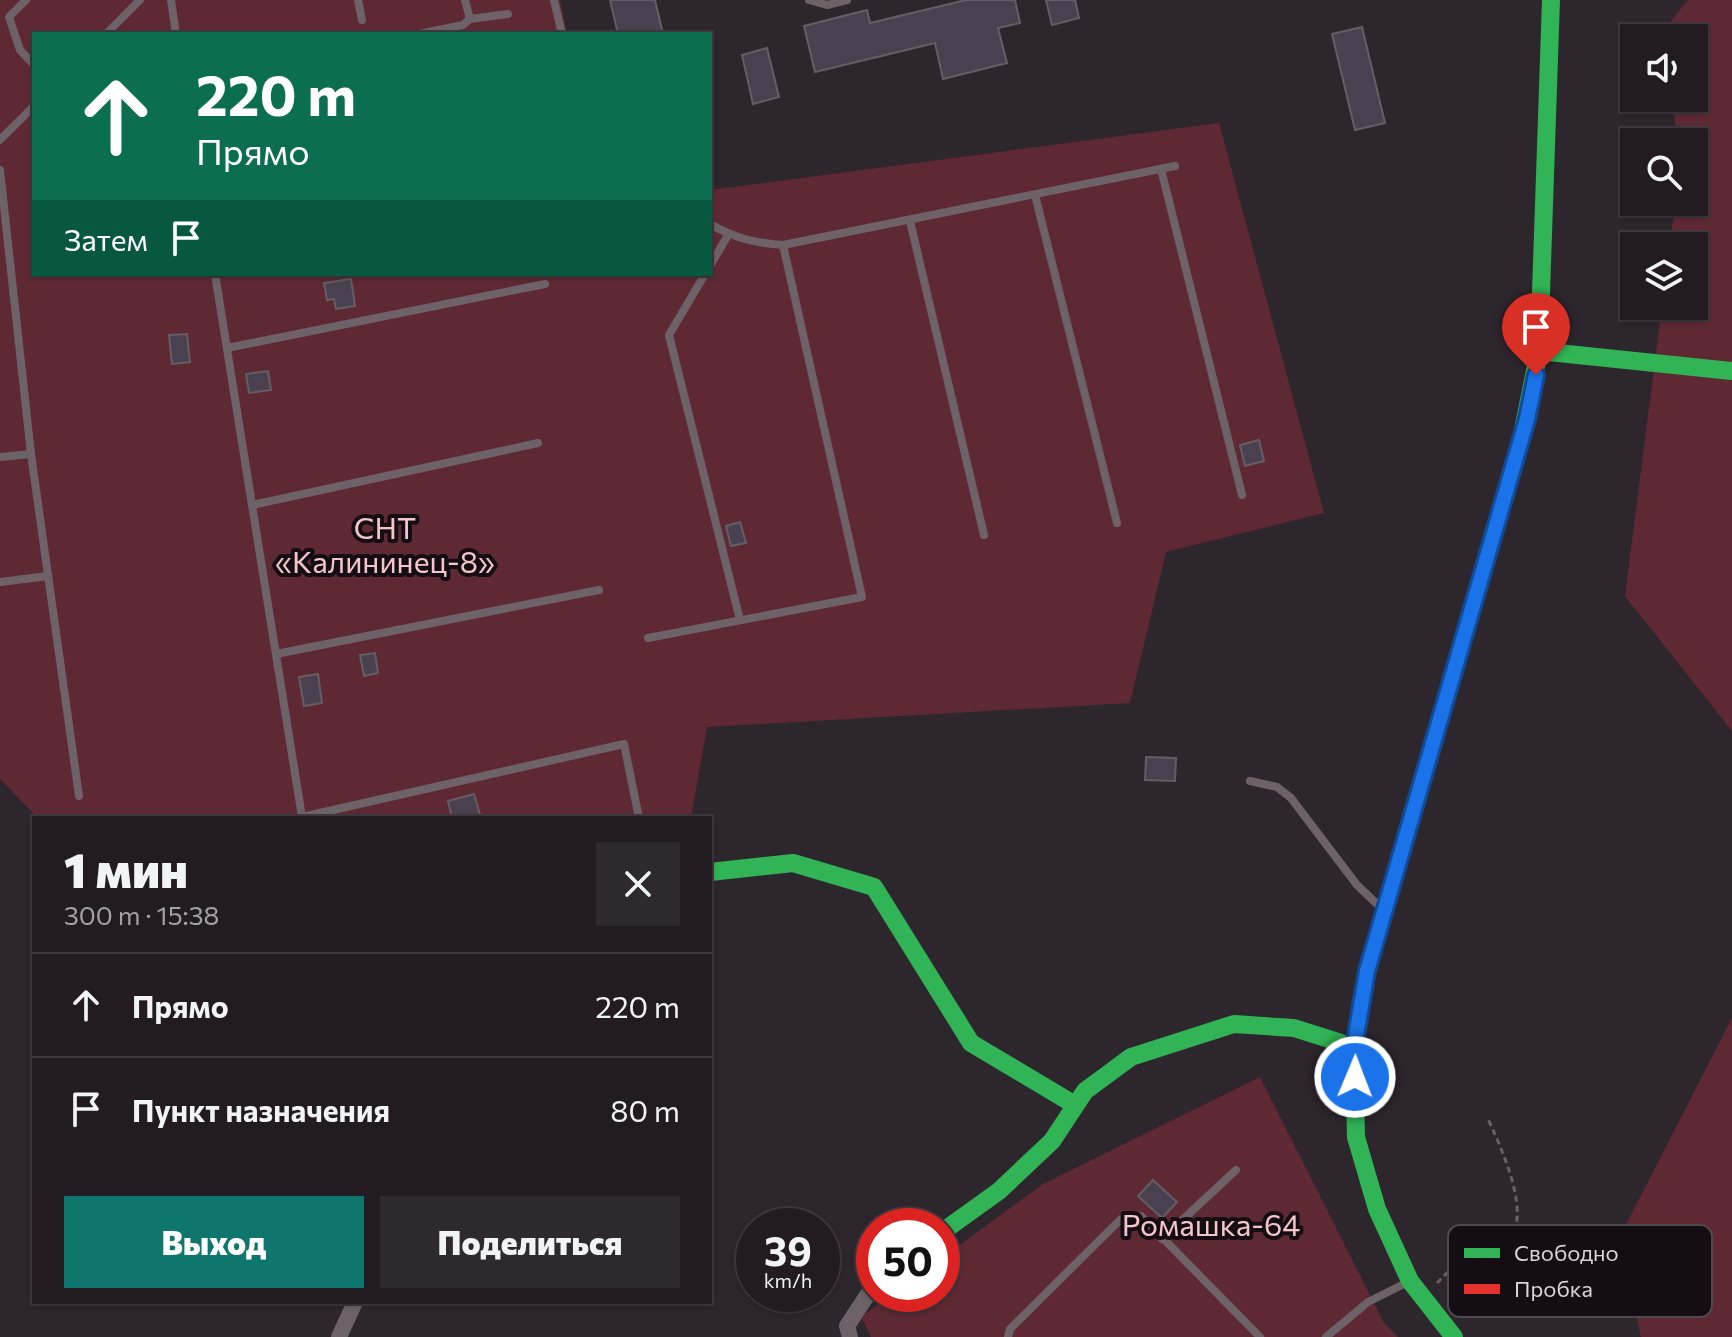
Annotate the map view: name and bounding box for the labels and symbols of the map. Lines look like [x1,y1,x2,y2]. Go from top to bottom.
pin [1502,293,1570,375]
park label: СНТ «Калининец-8» [275,508,495,579]
position arrow [1313,1035,1397,1119]
park label: Ромашка-64 [1122,1205,1300,1242]
speed limit sign: 50 [856,1208,960,1312]
legend [1448,1225,1712,1317]
text: Свободно [1514,1239,1619,1266]
text: Пробка [1514,1275,1593,1302]

